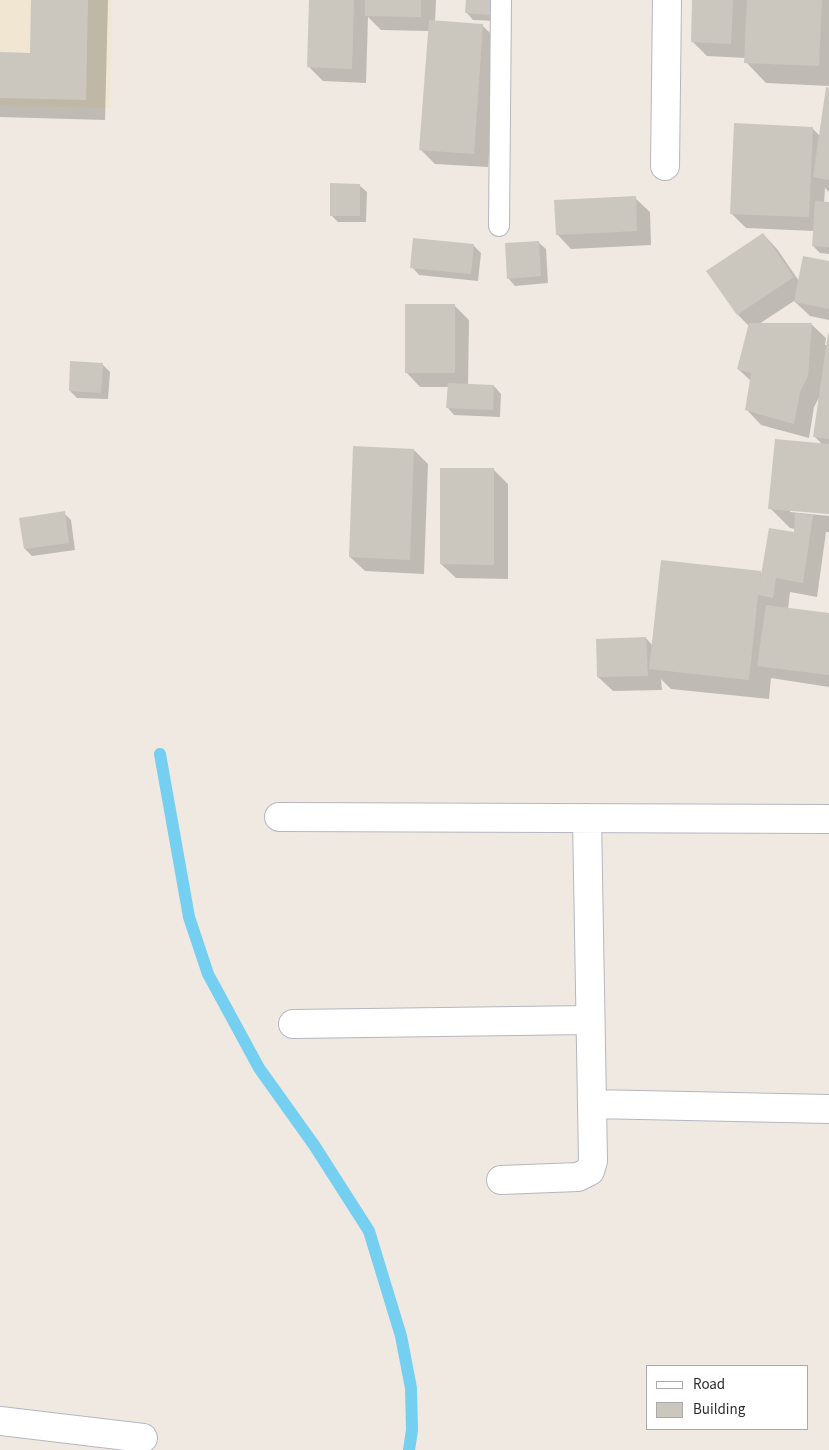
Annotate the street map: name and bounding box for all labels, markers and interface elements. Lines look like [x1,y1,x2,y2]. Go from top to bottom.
legend [646,1365,809,1430]
text: Road [693,1374,725,1395]
text: Building [693,1399,745,1420]

